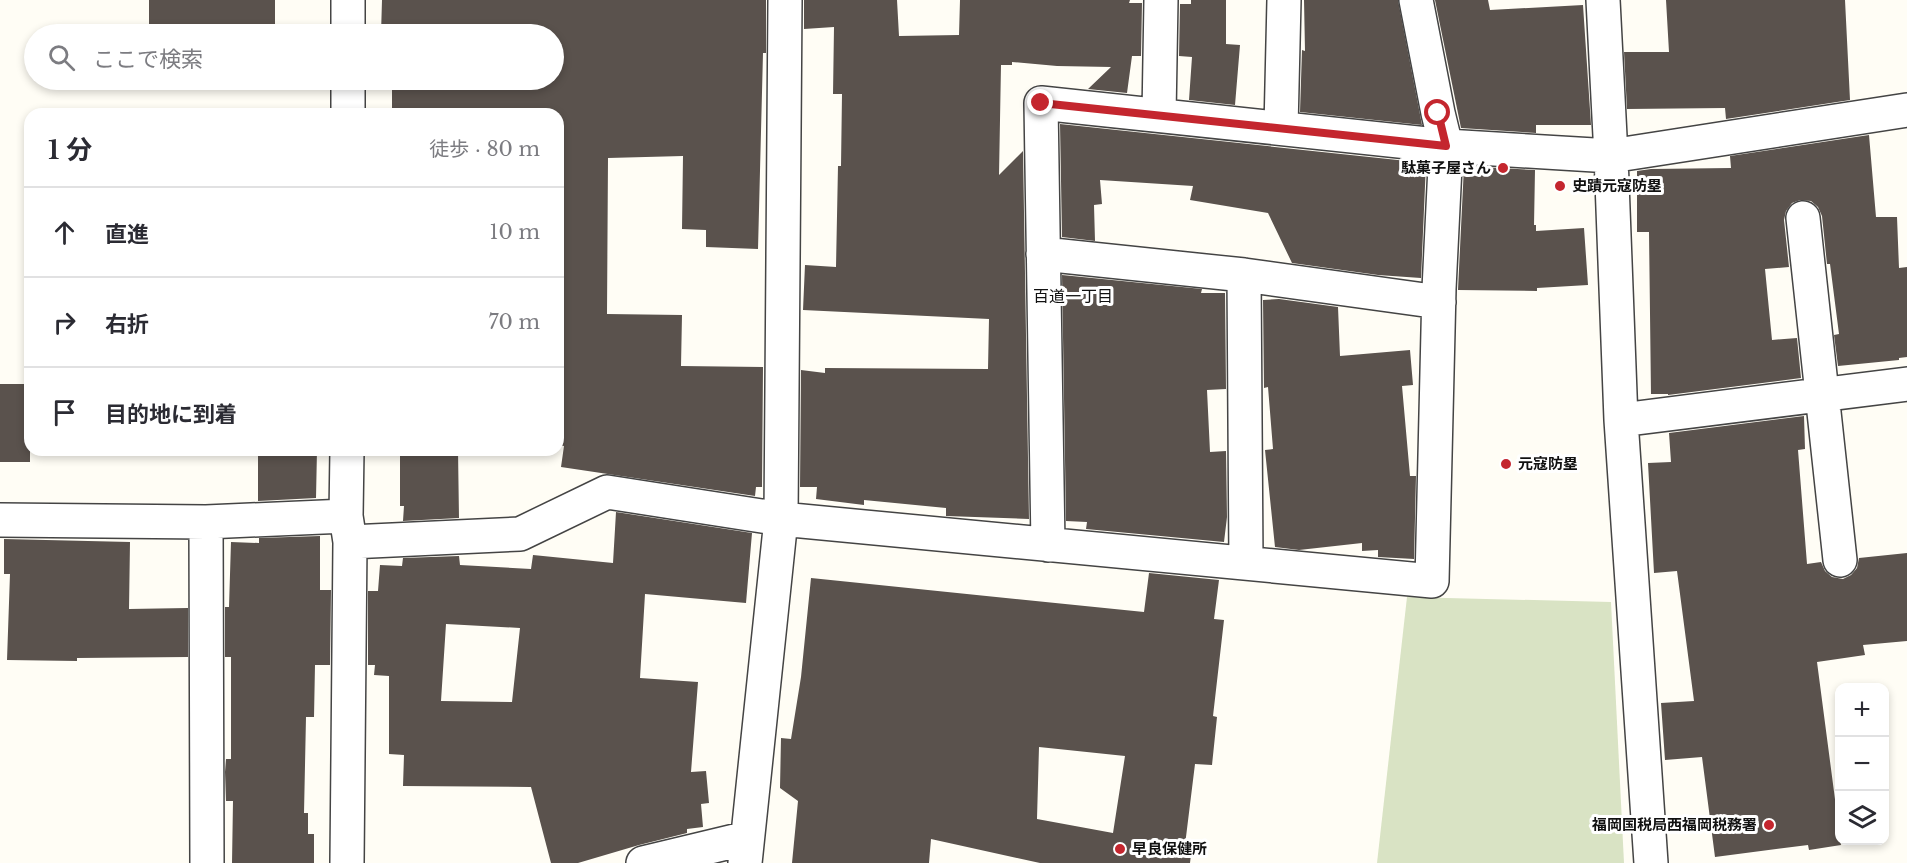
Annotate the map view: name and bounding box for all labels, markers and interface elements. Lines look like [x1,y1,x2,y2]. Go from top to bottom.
search box [24,24,564,90]
icon: search [45,41,78,74]
text: ここで検索 [93,46,203,73]
route end [1027,89,1053,115]
route start [1424,99,1450,125]
text: 1 分 [48,134,92,166]
text: 徒歩 · 80 m [429,137,540,161]
place label: 駄菓子屋さん [1401,158,1491,177]
marker: 駄菓子屋さん [1496,161,1510,175]
place label: 史蹟元寇防塁 [1572,176,1662,195]
marker: 史蹟元寇防塁 [1553,179,1567,193]
icon: ahead [48,216,81,249]
text: 10 m [490,220,540,244]
text: 直進 [105,221,149,248]
district label: 百道一丁目 [1033,286,1113,306]
icon: right [48,306,81,339]
text: 70 m [488,310,540,334]
text: 右折 [105,311,149,338]
icon: arrive [48,396,81,429]
text: 目的地に到着 [105,401,237,428]
place label: 元寇防塁 [1518,454,1578,473]
marker: 元寇防塁 [1499,457,1513,471]
map controls [1835,683,1889,845]
button: + [1835,683,1889,737]
button: − [1835,737,1889,791]
button: layers [1835,791,1889,845]
place label: 福岡国税局西福岡税務署 [1591,815,1757,834]
marker: 福岡国税局西福岡税務署 [1762,818,1776,832]
place label: 早良保健所 [1132,839,1207,858]
marker: 早良保健所 [1113,842,1127,856]

